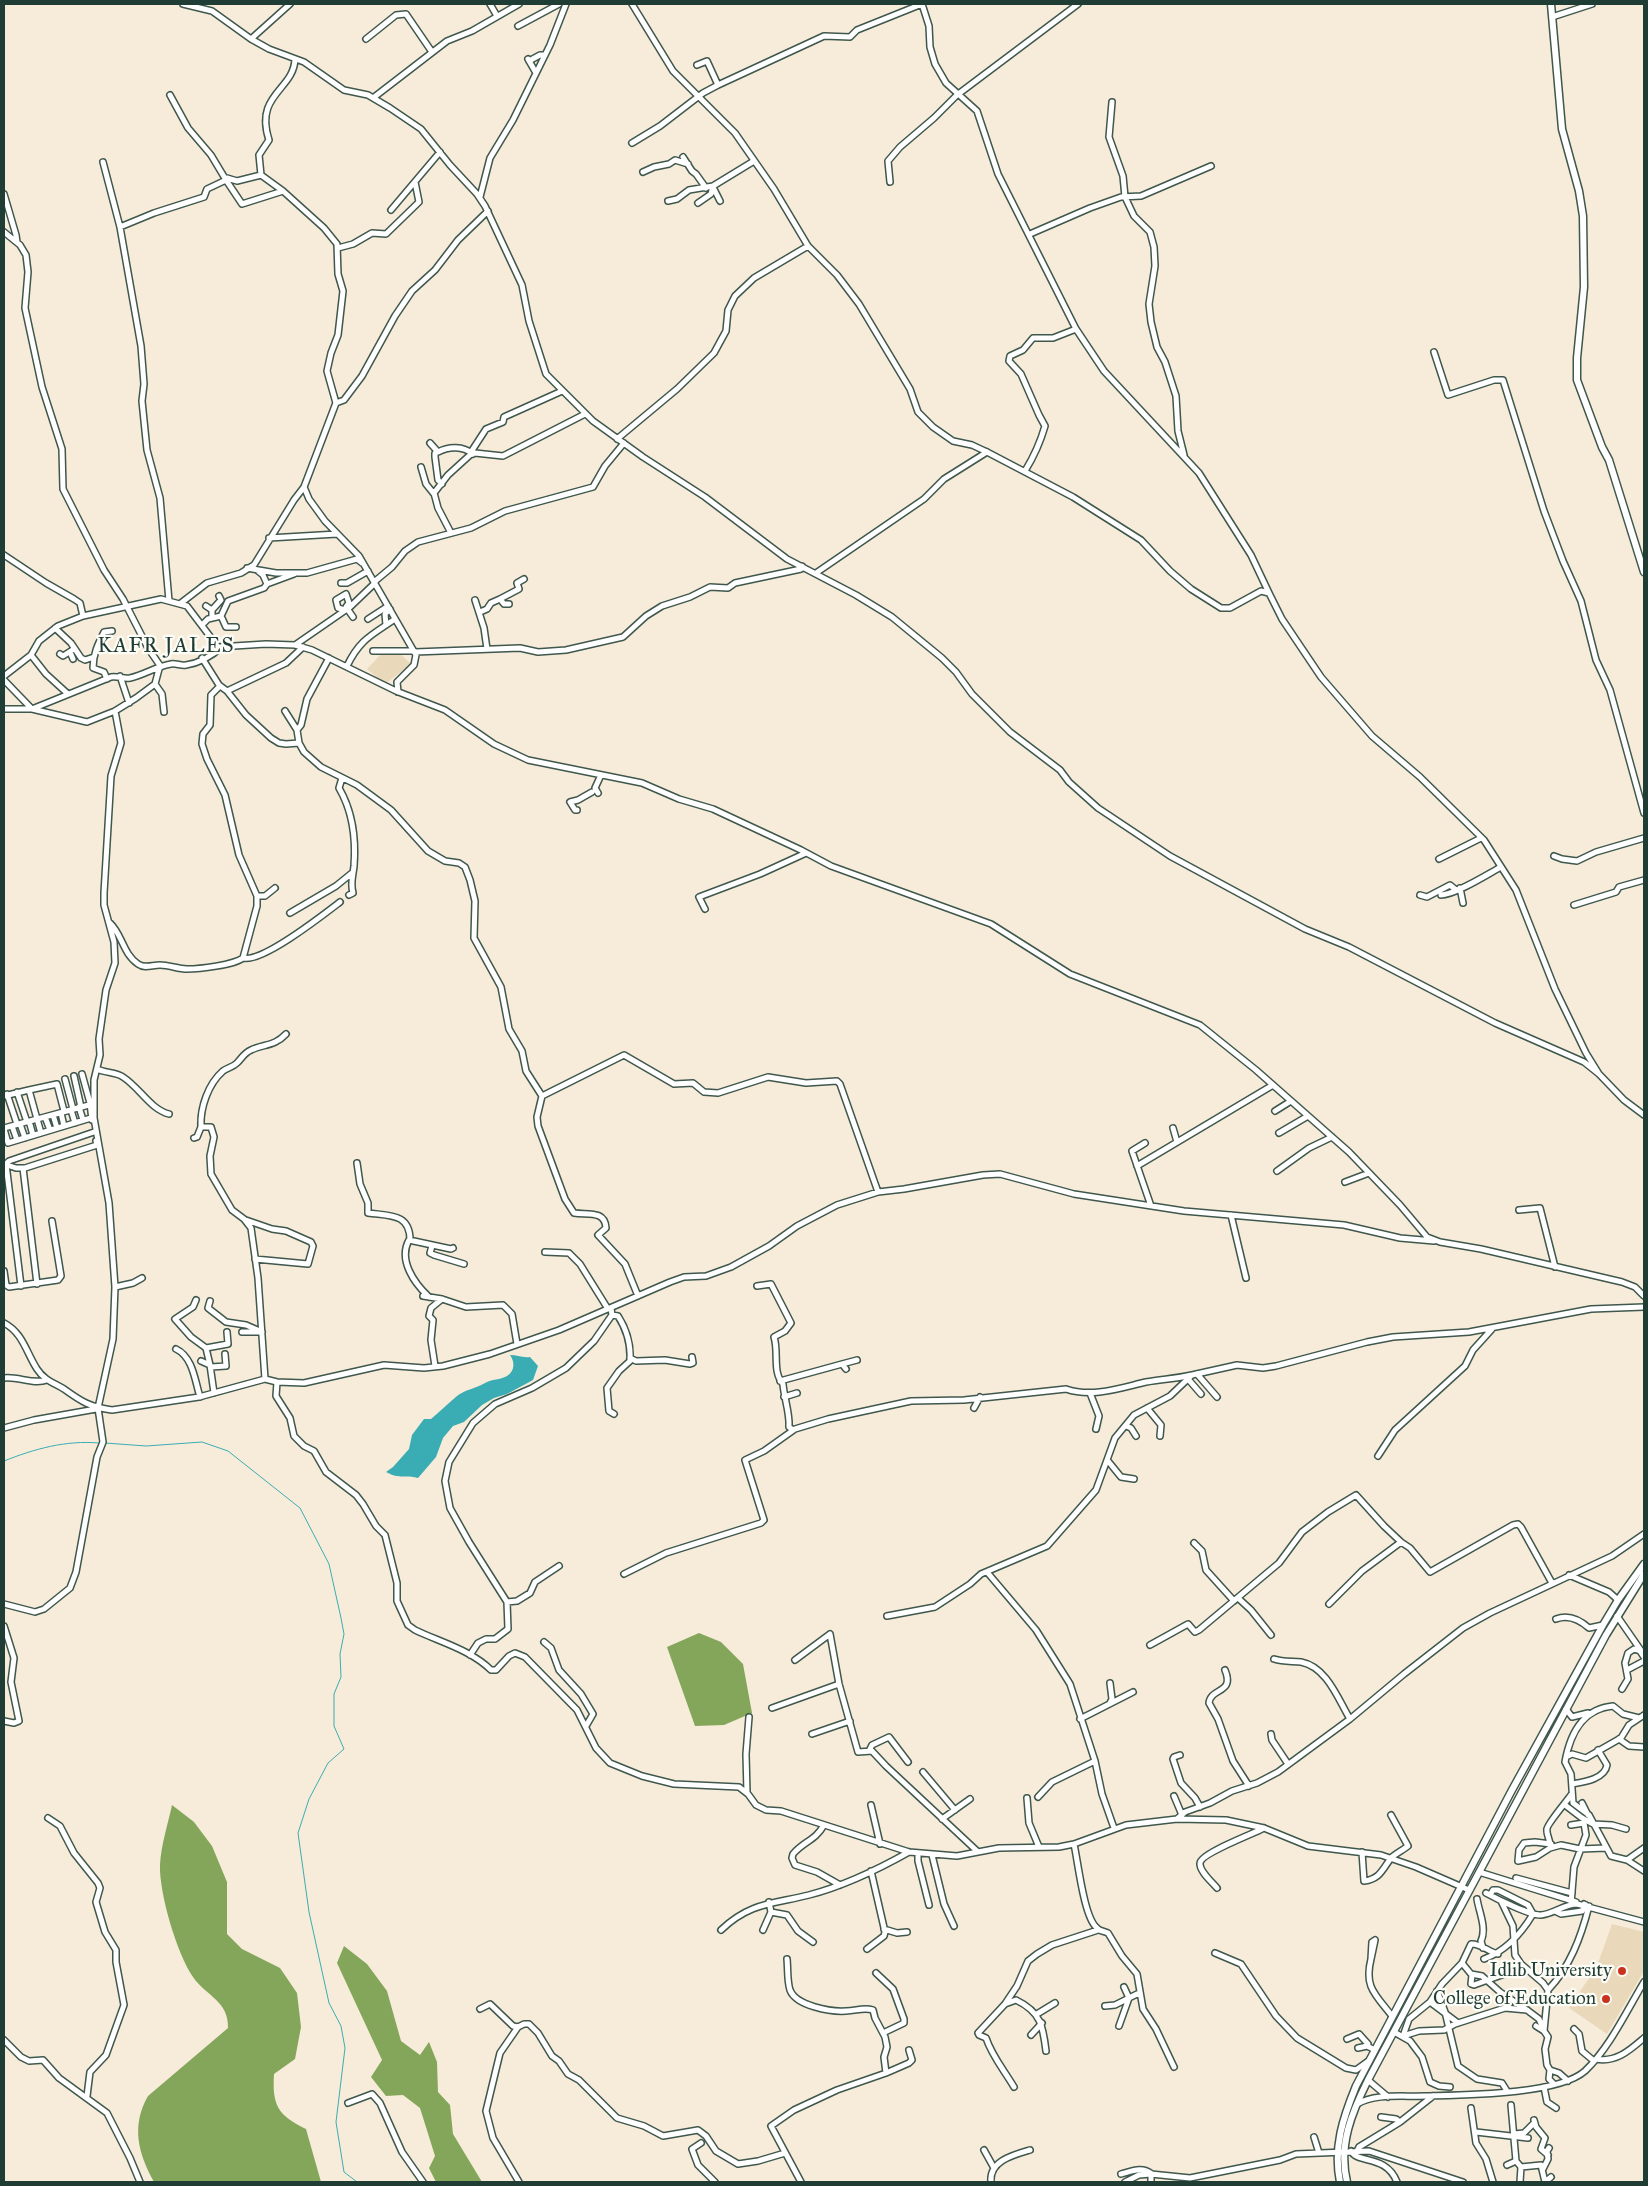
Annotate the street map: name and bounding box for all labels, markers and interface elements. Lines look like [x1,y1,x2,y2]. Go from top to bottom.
district label: KAFR JALES [96,634,236,660]
place label: Idlib University [1490,1960,1612,1982]
marker: Idlib University [1616,1965,1628,1977]
place label: College of Education [1433,1988,1596,2010]
marker: College of Education [1600,1993,1612,2005]

